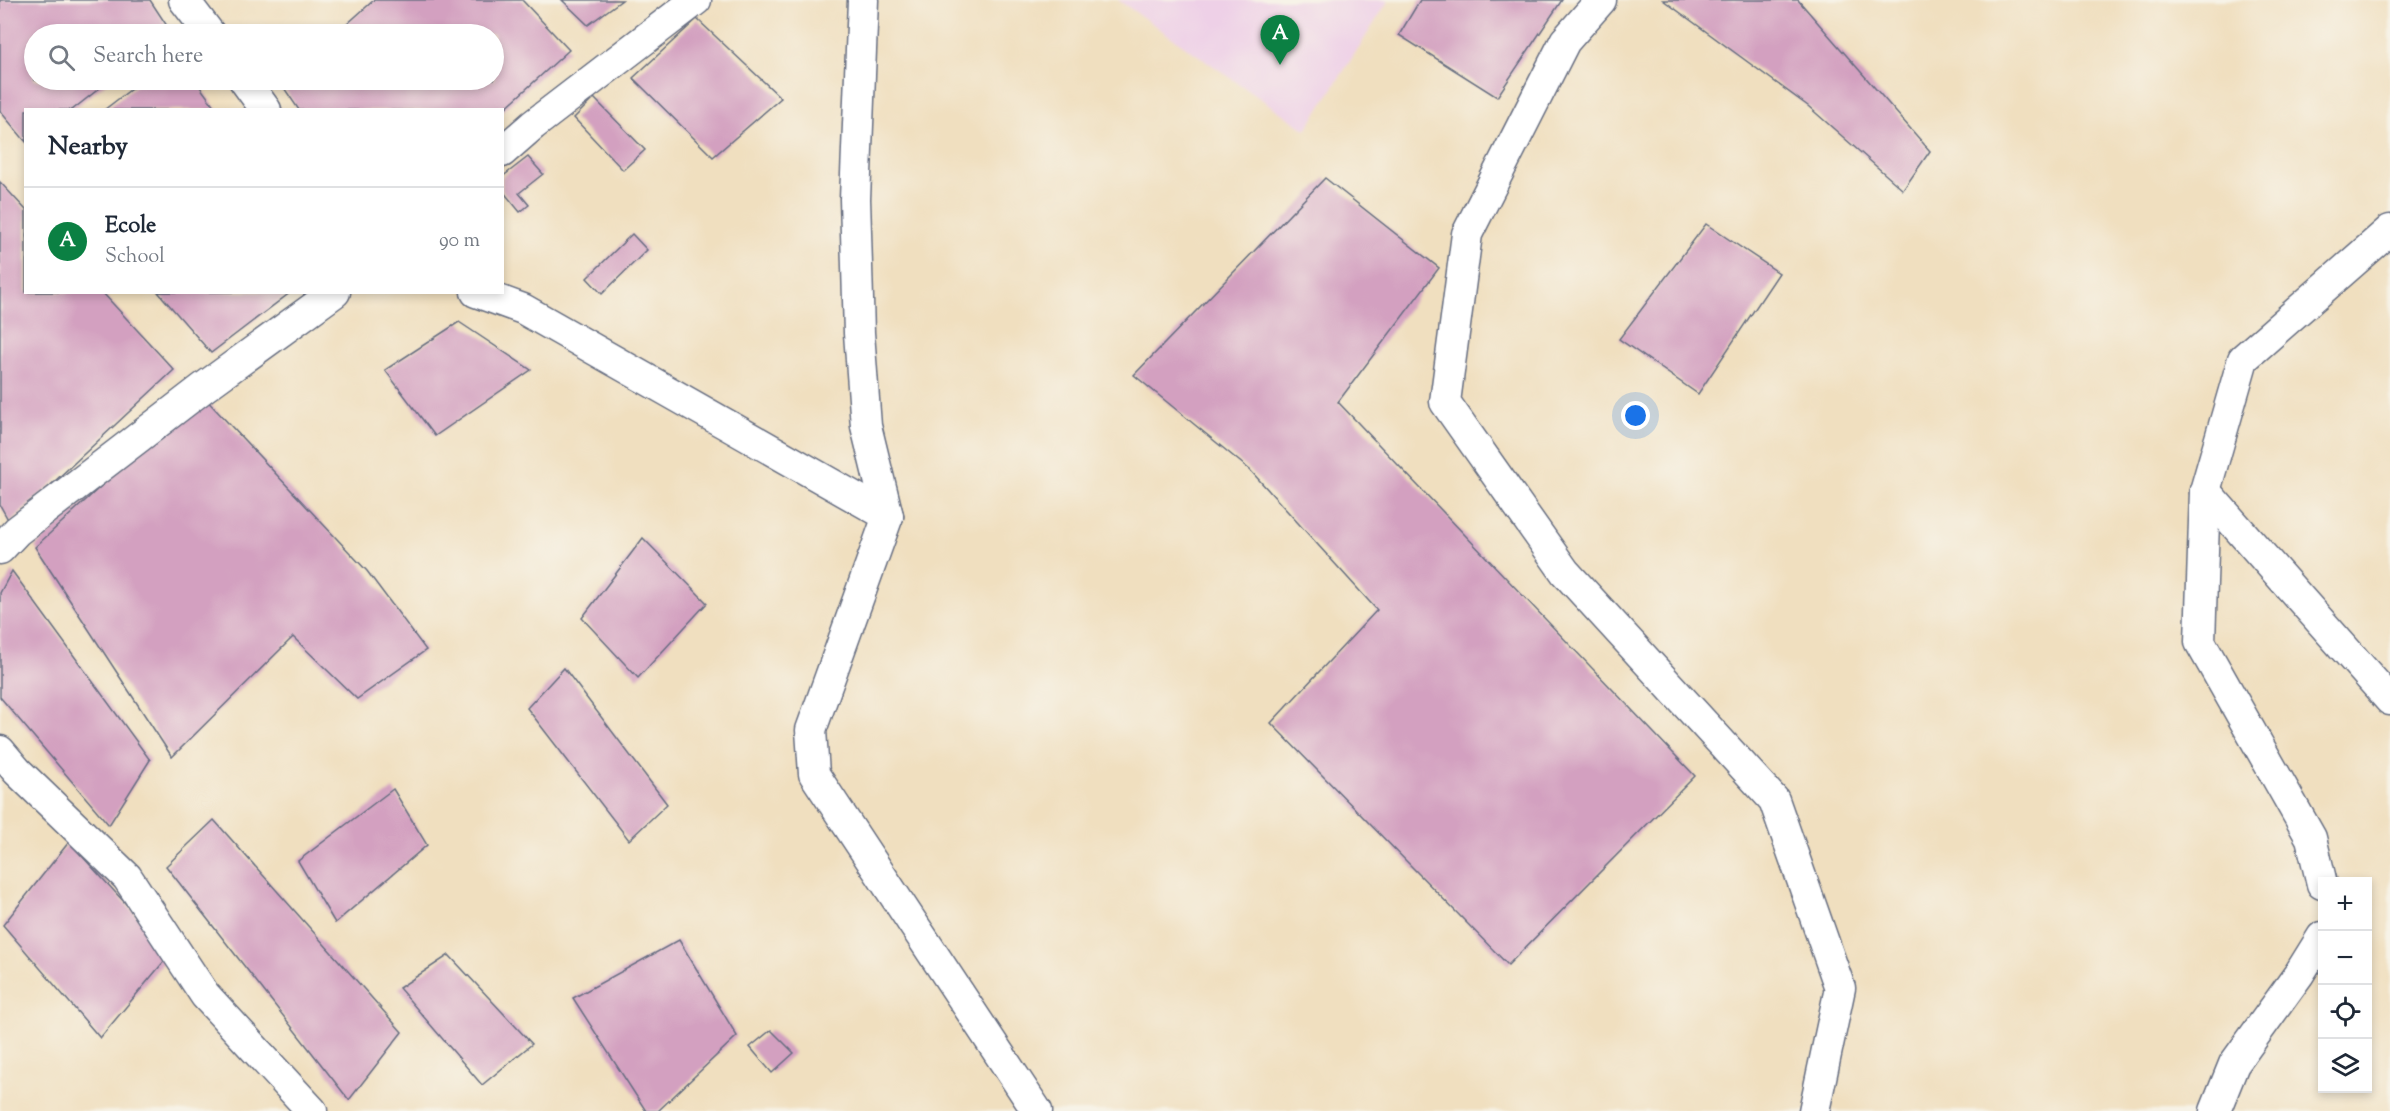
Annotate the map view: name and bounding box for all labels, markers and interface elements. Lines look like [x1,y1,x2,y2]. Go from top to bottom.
pin: A [1260,16,1300,65]
search box [24,24,504,90]
icon: search [45,41,78,74]
text: Search here [93,41,203,73]
text: Nearby [48,129,128,166]
text: Ecole [105,211,156,243]
text: A [59,227,76,256]
text: 90 m [439,227,480,256]
text: School [105,243,165,272]
your location [1621,401,1650,430]
map controls [2318,877,2372,1093]
button: + [2318,877,2372,931]
button: − [2318,931,2372,985]
button: locate [2318,985,2372,1039]
button: layers [2318,1039,2372,1093]

